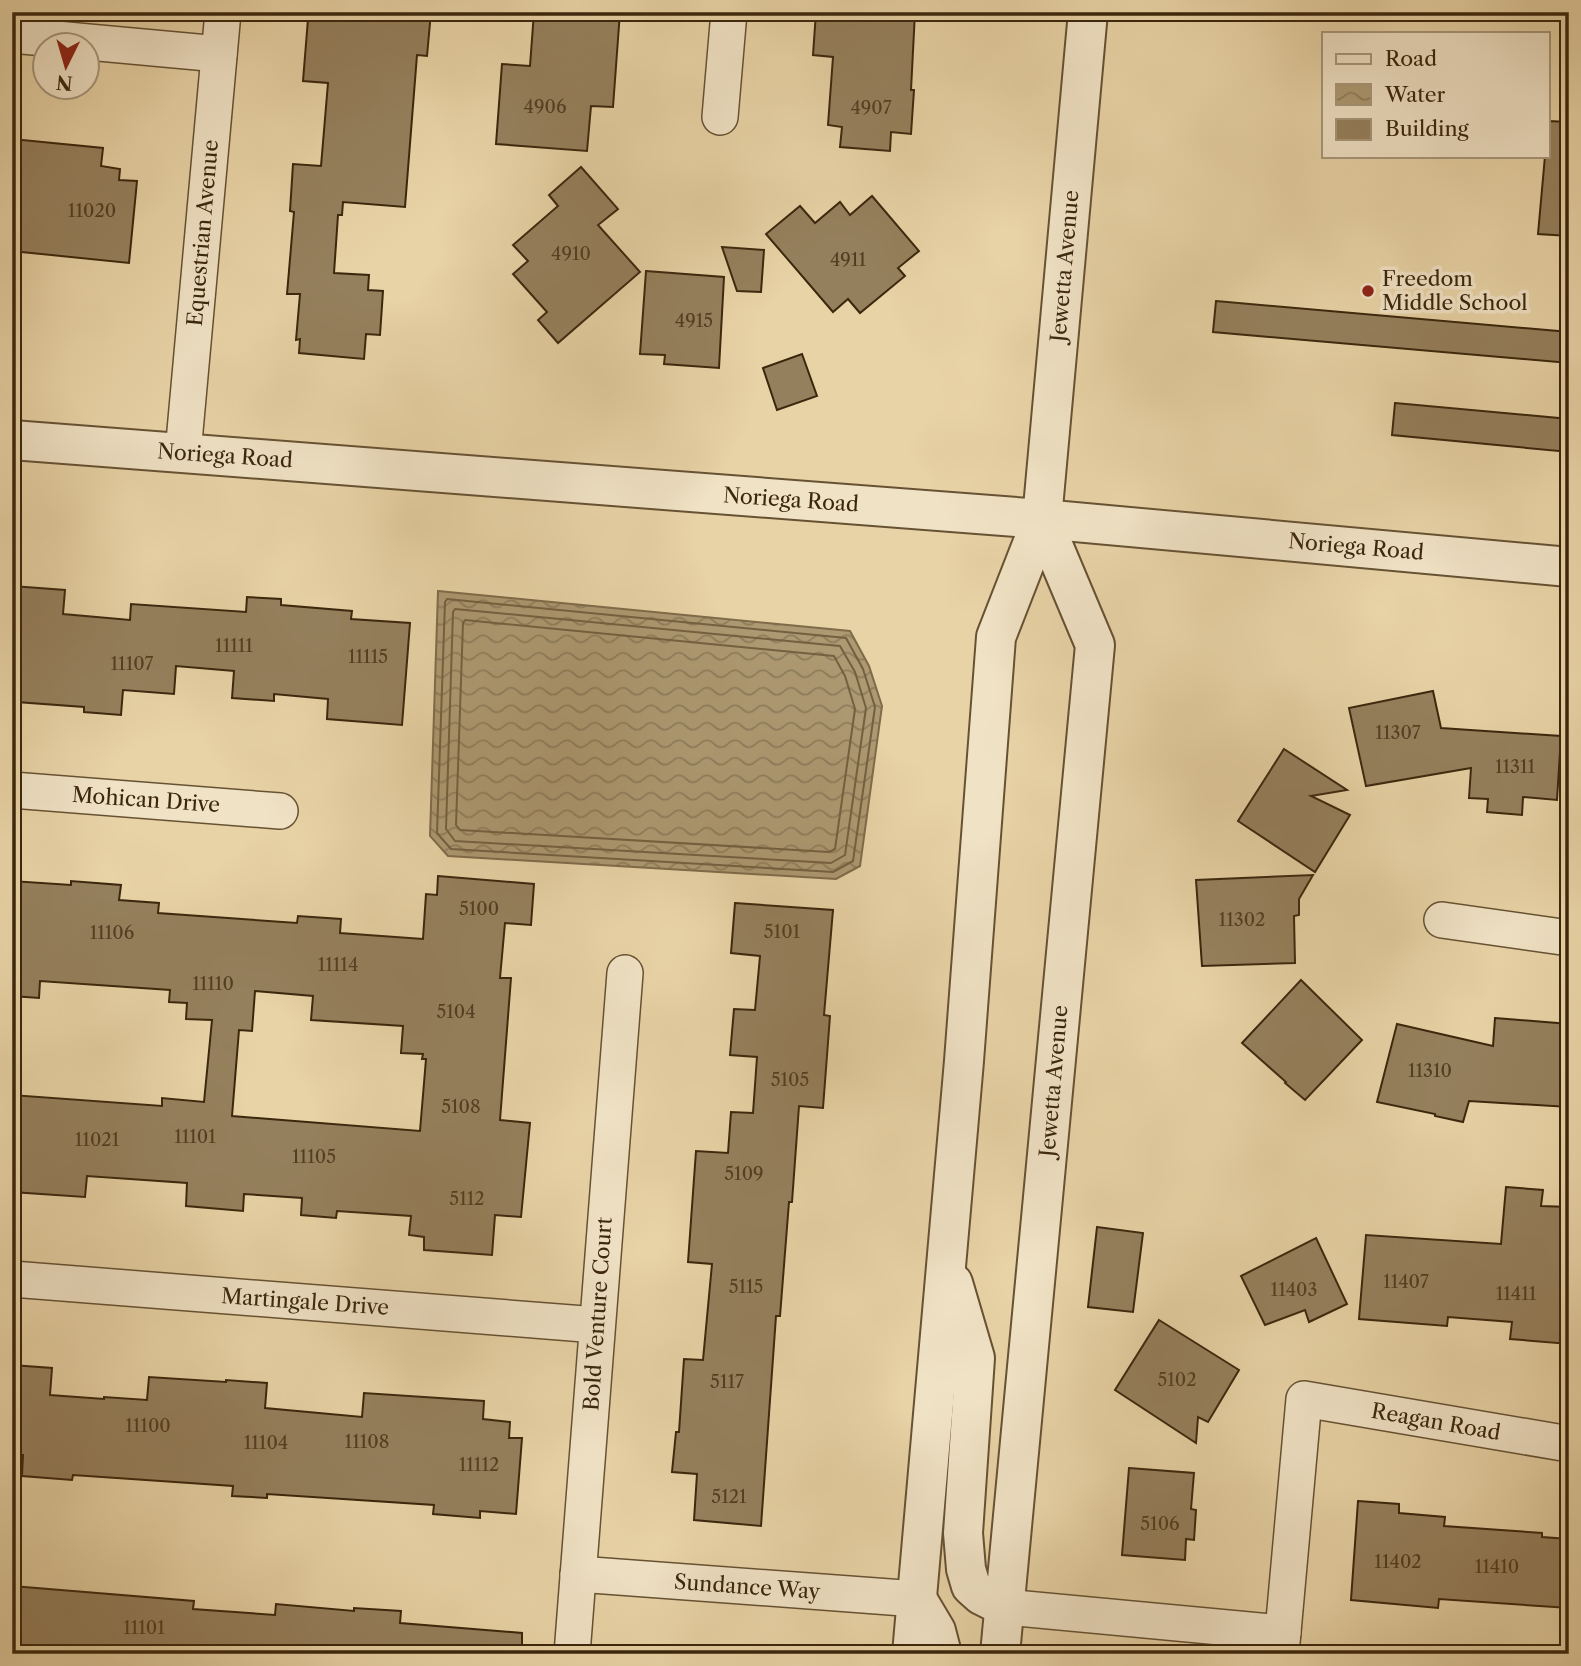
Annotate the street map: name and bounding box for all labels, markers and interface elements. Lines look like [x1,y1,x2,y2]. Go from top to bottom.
north arrow [32,32,102,102]
legend [1322,32,1550,158]
text: Road [1385,46,1437,71]
text: N [55,70,74,95]
text: Water [1384,82,1445,107]
house number: 4906 [524,96,566,118]
house number: 4907 [850,97,892,119]
text: Building [1385,116,1470,141]
street label: Equestrian Avenue [182,139,223,327]
street label: Jewetta Avenue [1045,189,1084,346]
house number: 11020 [68,200,116,222]
house number: 4910 [551,243,591,265]
house number: 4911 [830,249,866,271]
place label: Freedom Middle School [1382,266,1528,315]
marker: Freedom Middle School [1360,283,1376,299]
house number: 4915 [675,310,713,332]
street label: Noriega Road [156,438,294,473]
street label: Noriega Road [722,482,860,517]
street label: Noriega Road [1287,528,1425,565]
house number: 11111 [215,635,253,657]
house number: 11115 [348,646,388,668]
house number: 11107 [111,653,154,675]
house number: 11307 [1375,722,1421,744]
house number: 11311 [1495,756,1536,778]
street label: Mohican Drive [71,782,221,817]
house number: 5100 [459,898,499,920]
house number: 11302 [1219,909,1265,931]
house number: 5101 [764,921,801,943]
house number: 11106 [90,922,134,944]
house number: 11114 [318,954,358,976]
house number: 11110 [192,973,234,995]
house number: 5104 [436,1001,476,1023]
street label: Jewetta Avenue [1034,1004,1073,1161]
house number: 11310 [1408,1060,1452,1082]
house number: 5105 [771,1069,809,1091]
house number: 5108 [441,1096,481,1118]
house number: 11101 [174,1126,216,1148]
house number: 11021 [75,1129,120,1151]
house number: 11105 [292,1146,336,1168]
house number: 5109 [724,1163,764,1185]
house number: 5112 [449,1188,485,1210]
street label: Bold Venture Court [578,1216,617,1412]
house number: 11407 [1383,1271,1429,1293]
house number: 5115 [729,1276,763,1298]
house number: 11403 [1271,1279,1317,1301]
street label: Martingale Drive [220,1283,390,1320]
house number: 11411 [1496,1283,1537,1305]
house number: 5102 [1157,1369,1197,1391]
house number: 5117 [710,1371,744,1393]
street label: Reagan Road [1369,1398,1503,1445]
house number: 11100 [125,1415,171,1437]
house number: 11108 [345,1431,389,1453]
house number: 11104 [244,1432,288,1454]
house number: 11112 [459,1454,499,1476]
house number: 5121 [711,1486,747,1508]
house number: 5106 [1140,1513,1180,1535]
house number: 11402 [1374,1551,1422,1573]
house number: 11410 [1475,1556,1519,1578]
street label: Sundance Way [673,1569,821,1604]
house number: 11101 [123,1617,165,1639]

